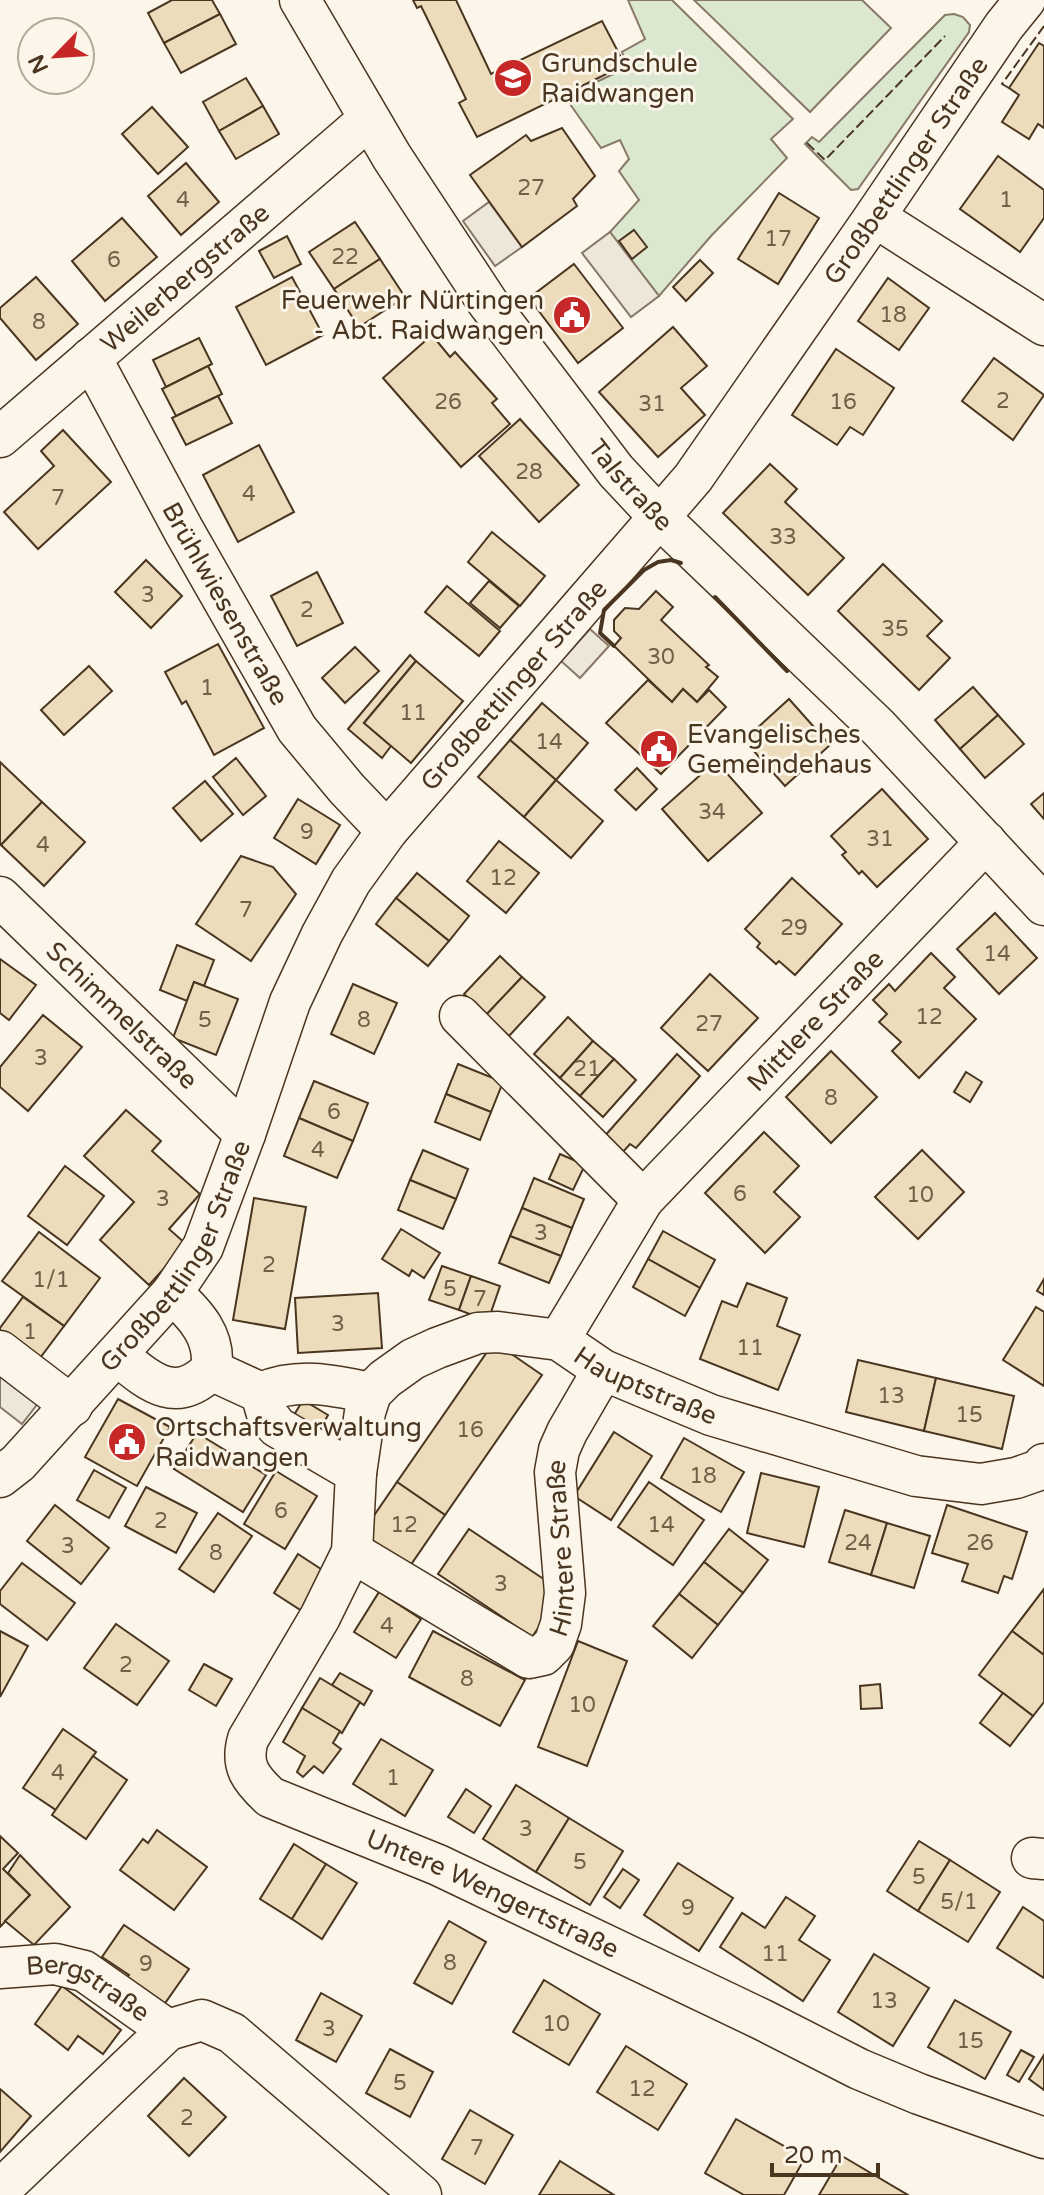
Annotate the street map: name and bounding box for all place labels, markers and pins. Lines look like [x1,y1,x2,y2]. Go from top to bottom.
place label: Grundschule Raidwangen [541,48,698,109]
school or university icon: Grundschule Raidwangen [492,57,534,99]
place label: Feuerwehr Nürtingen - Abt. Raidwangen [281,285,544,346]
public building icon: Feuerwehr Nürtingen - Abt. Raidwangen [551,294,593,336]
place label: Evangelisches Gemeindehaus [687,719,872,780]
public building icon: Evangelisches Gemeindehaus [638,728,680,770]
place label: Ortschaftsverwaltung Raidwangen [155,1412,422,1473]
public building icon: Ortschaftsverwaltung Raidwangen [106,1421,148,1463]

